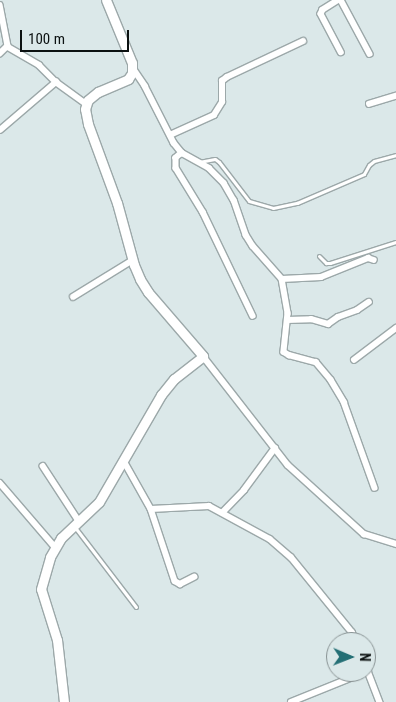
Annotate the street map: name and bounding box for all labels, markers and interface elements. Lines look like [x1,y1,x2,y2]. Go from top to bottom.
scale bar [22,20,131,52]
text: 100 m [28,30,65,48]
north arrow [326,632,376,682]
text: N [357,653,373,662]

